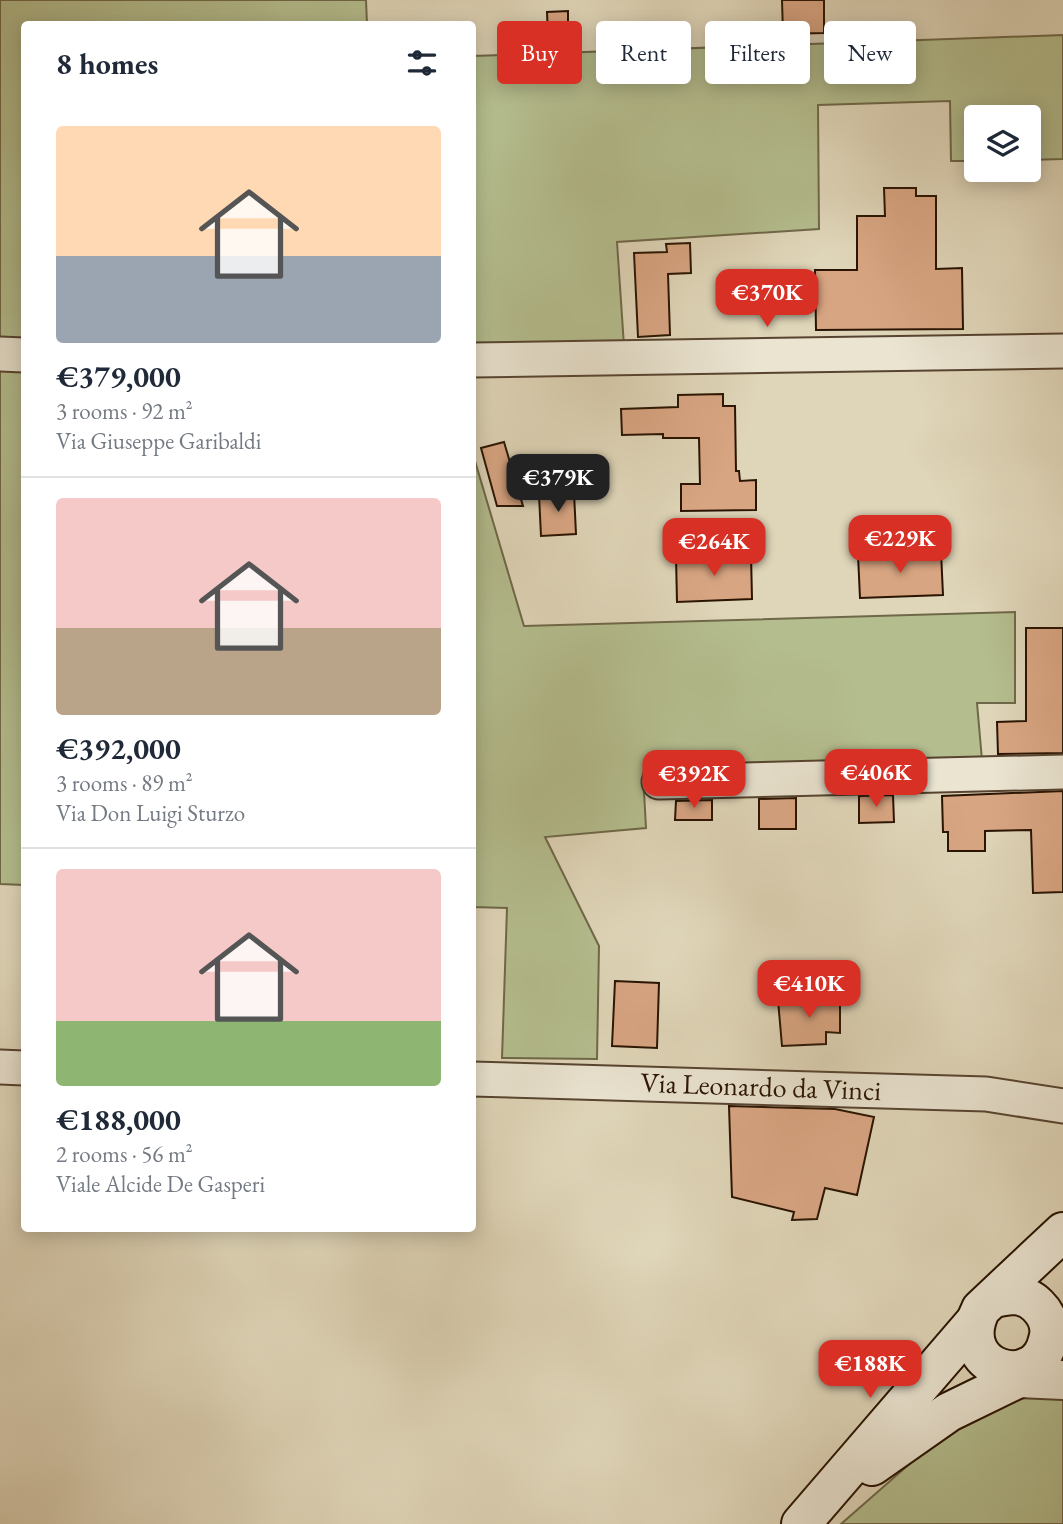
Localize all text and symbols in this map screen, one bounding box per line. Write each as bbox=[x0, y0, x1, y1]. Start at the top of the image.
chip: Buy bbox=[497, 21, 582, 84]
chip: Rent bbox=[596, 21, 691, 84]
chip: Filters bbox=[705, 21, 810, 84]
chip: New bbox=[824, 21, 916, 84]
text: 8 homes bbox=[56, 44, 158, 83]
icon: filters bbox=[403, 44, 441, 82]
map controls bbox=[964, 105, 1041, 182]
button: layers bbox=[964, 105, 1041, 182]
icon: home bbox=[186, 171, 312, 297]
pin: €370K bbox=[718, 270, 816, 329]
text: €370K bbox=[731, 277, 803, 307]
text: €379,000 bbox=[56, 357, 181, 396]
text: 3 rooms · 92 m² bbox=[56, 396, 193, 426]
text: Via Giuseppe Garibaldi bbox=[56, 426, 261, 456]
pin: €379K bbox=[509, 454, 607, 514]
text: €379K bbox=[522, 462, 594, 492]
pin: €229K bbox=[851, 516, 949, 575]
pin: €264K bbox=[665, 518, 763, 578]
text: €229K bbox=[864, 523, 936, 553]
text: €264K bbox=[678, 526, 750, 556]
icon: home bbox=[186, 543, 312, 669]
text: €392,000 bbox=[56, 729, 181, 768]
pin: €392K bbox=[645, 750, 743, 810]
pin: €406K bbox=[827, 750, 925, 809]
text: €406K bbox=[840, 757, 912, 787]
text: €392K bbox=[658, 758, 730, 788]
text: 3 rooms · 89 m² bbox=[56, 768, 193, 798]
text: Via Don Luigi Sturzo bbox=[56, 798, 245, 828]
icon: home bbox=[186, 914, 312, 1040]
pin: €410K bbox=[760, 960, 858, 1020]
text: €410K bbox=[773, 968, 845, 998]
street label: Via Leonardo da Vinci bbox=[640, 1064, 882, 1108]
text: €188,000 bbox=[56, 1100, 181, 1139]
text: 2 rooms · 56 m² bbox=[56, 1139, 193, 1169]
text: Viale Alcide De Gasperi bbox=[56, 1169, 265, 1199]
pin: €188K bbox=[821, 1340, 919, 1400]
text: €188K bbox=[834, 1348, 906, 1378]

